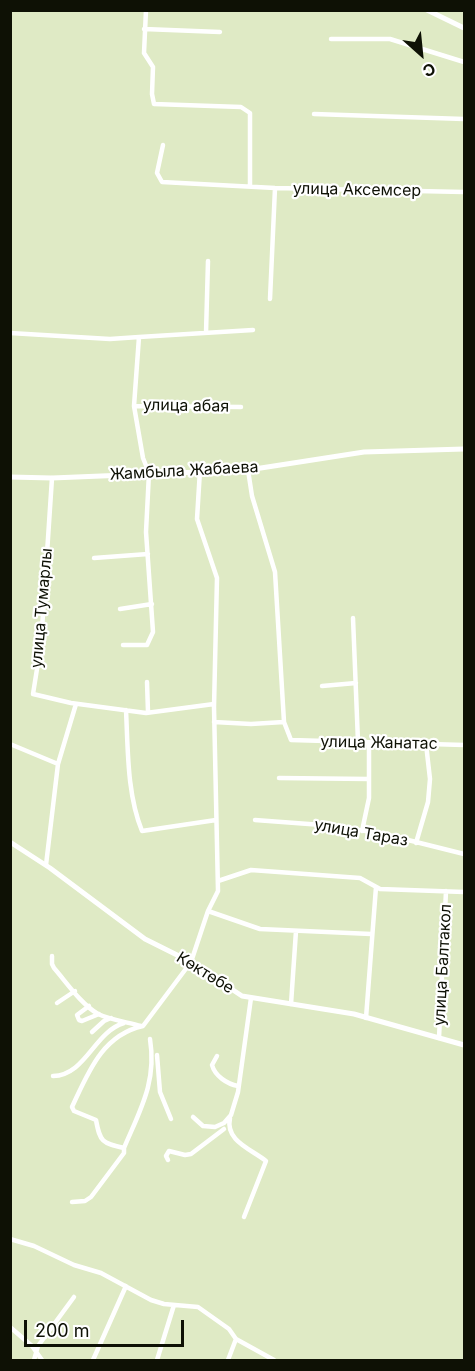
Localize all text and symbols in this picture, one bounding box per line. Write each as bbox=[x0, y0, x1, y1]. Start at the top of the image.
north arrow bbox=[391, 24, 451, 84]
text: С bbox=[419, 58, 439, 82]
street label: улица Аксемсер bbox=[293, 179, 421, 201]
street label: улица абая bbox=[143, 396, 229, 416]
street label: Жамбыла Жабаева bbox=[109, 458, 259, 484]
street label: улица Тумарлы bbox=[27, 547, 57, 669]
street label: улица Жанатас bbox=[320, 732, 438, 754]
street label: улица Тараз bbox=[313, 815, 409, 851]
street label: улица Балтакол bbox=[430, 904, 456, 1026]
street label: Көктөбе bbox=[173, 948, 237, 998]
scale bar bbox=[27, 1308, 188, 1346]
text: 200 m bbox=[35, 1320, 90, 1341]

